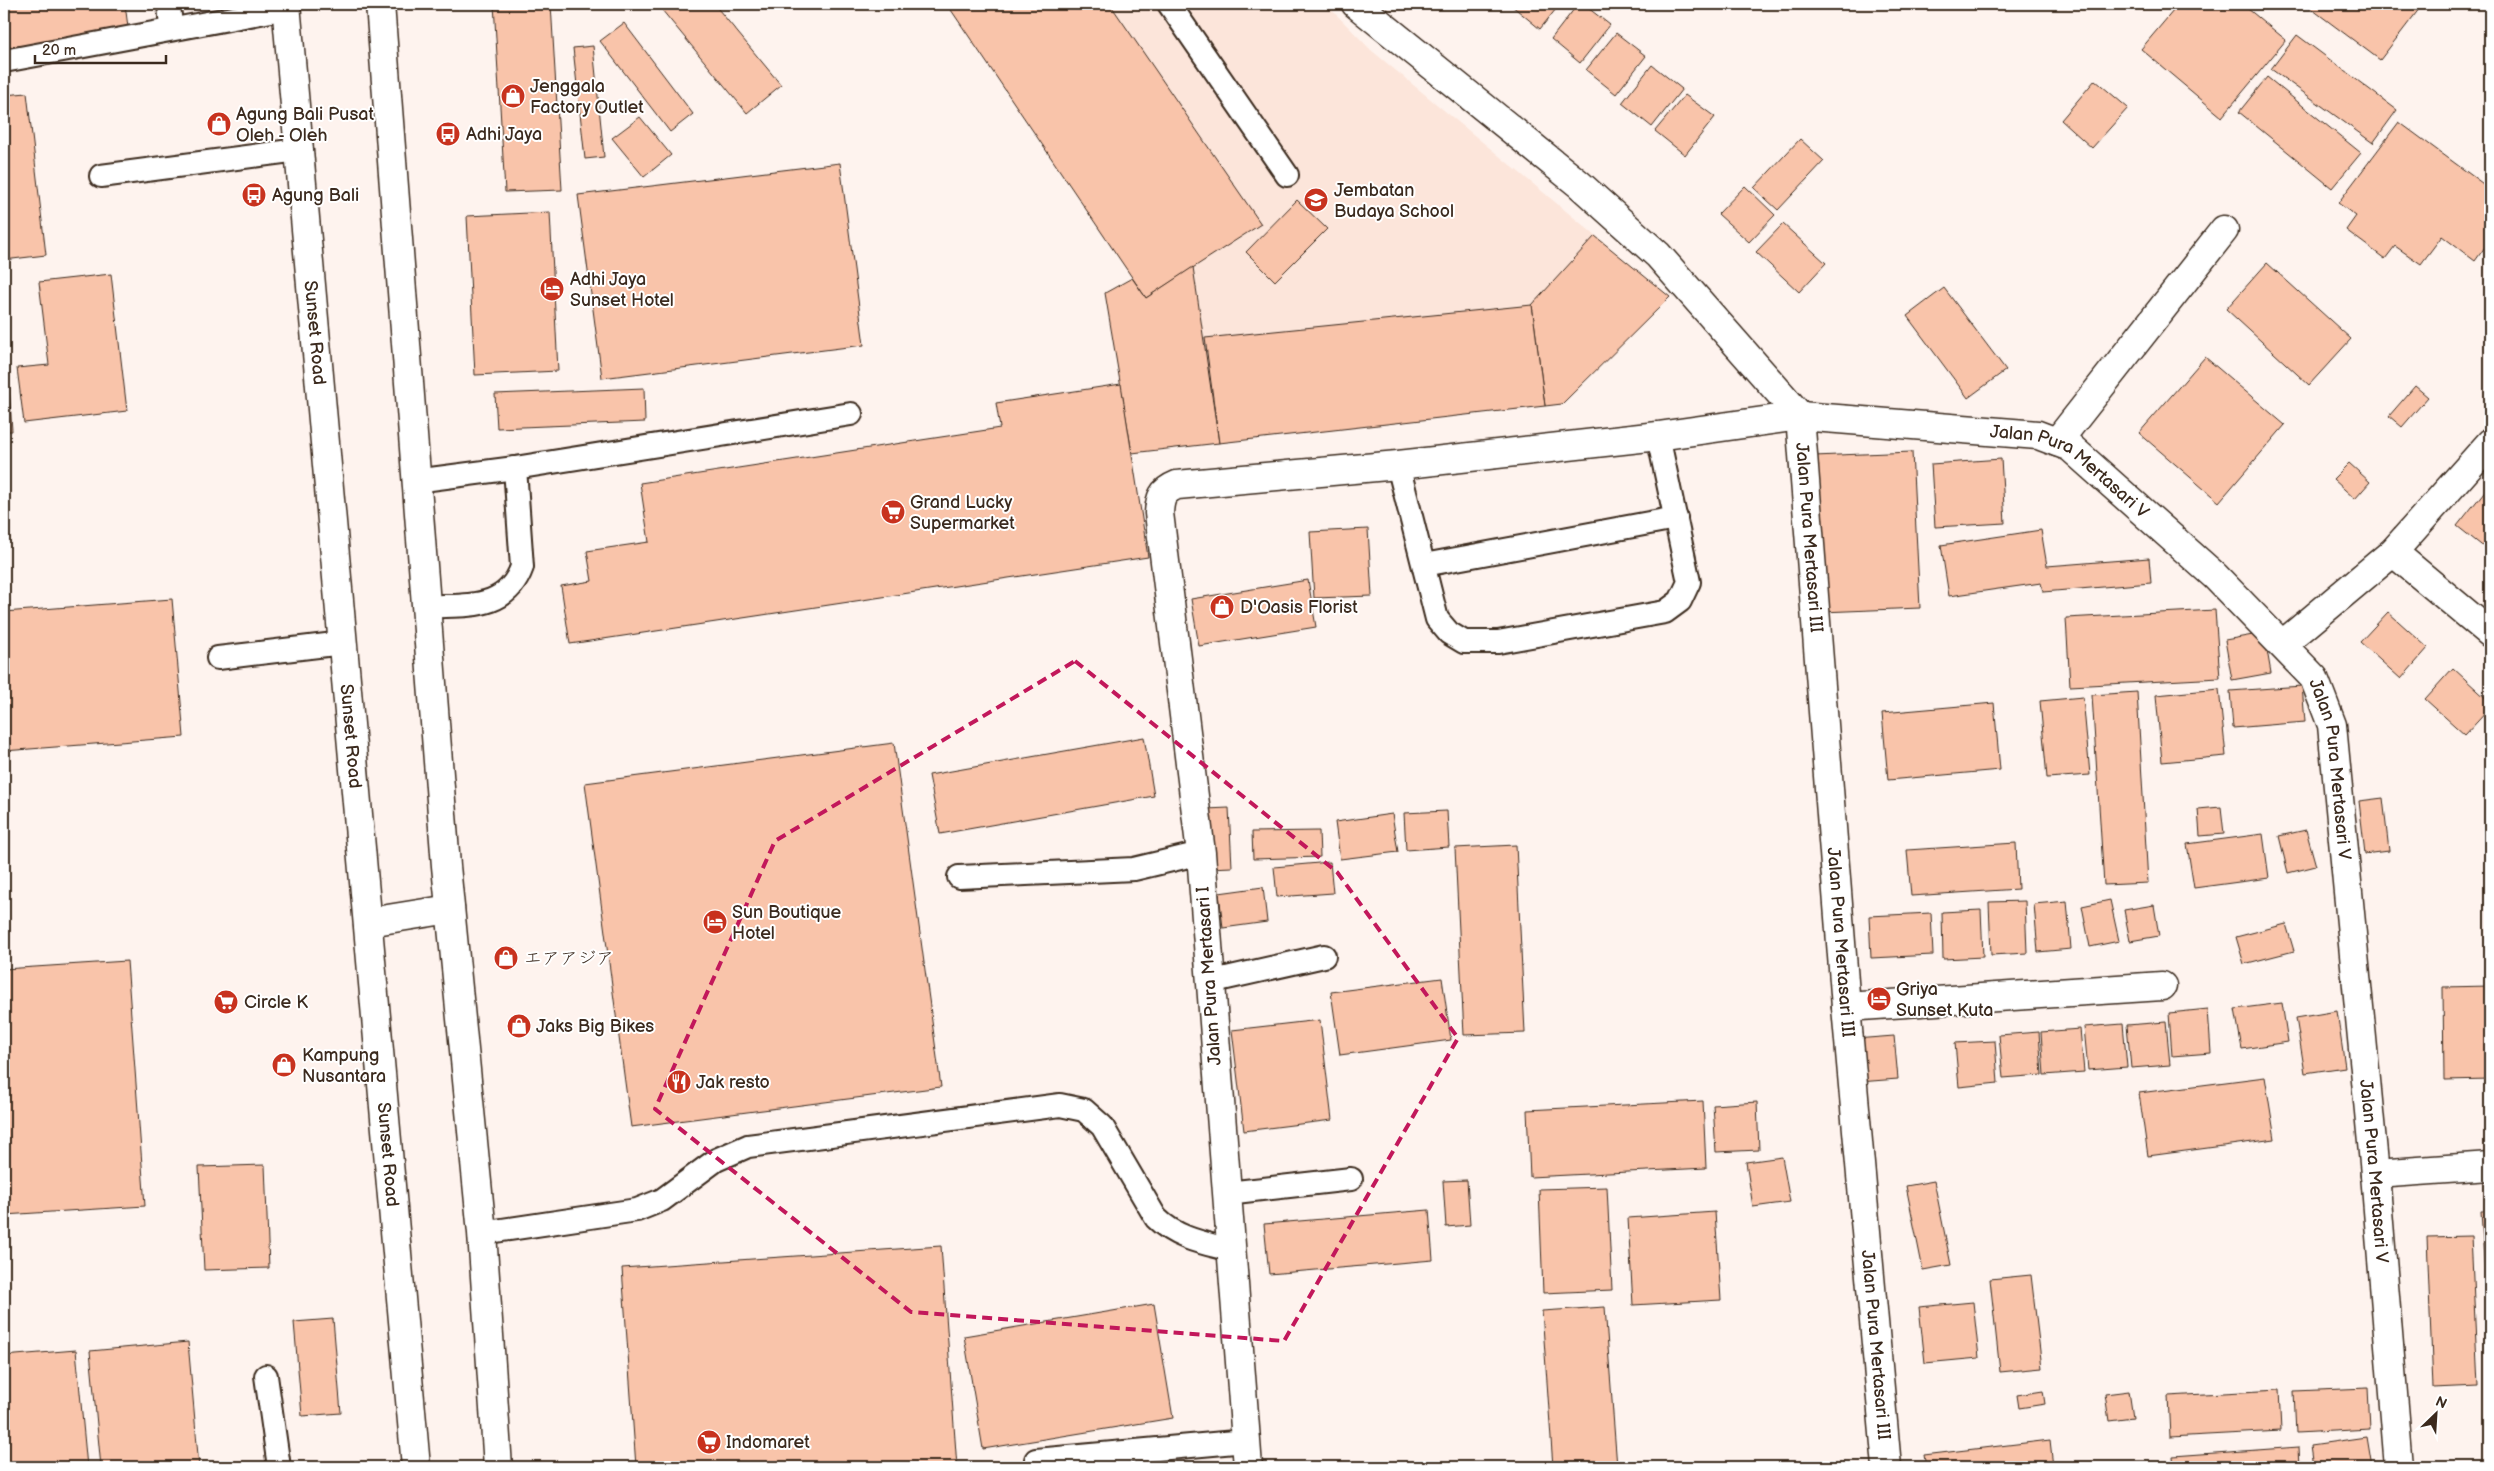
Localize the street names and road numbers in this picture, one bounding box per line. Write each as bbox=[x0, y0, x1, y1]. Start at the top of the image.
street label: Sunset Road bbox=[300, 280, 330, 386]
street label: Jalan Pura Mertasari V bbox=[1989, 421, 2153, 523]
street label: Jalan Pura Mertasari III bbox=[1792, 442, 1827, 633]
street label: Jalan Pura Mertasari V bbox=[2305, 676, 2355, 861]
street label: Sunset Road bbox=[336, 683, 366, 789]
street label: Jalan Pura Mertasari III bbox=[1823, 847, 1859, 1038]
street label: Jalan Pura Mertasari I bbox=[1192, 886, 1226, 1066]
street label: Jalan Pura Mertasari V bbox=[2355, 1078, 2393, 1264]
street label: Sunset Road bbox=[373, 1101, 403, 1208]
street label: Jalan Pura Mertasari III bbox=[1857, 1249, 1895, 1441]

